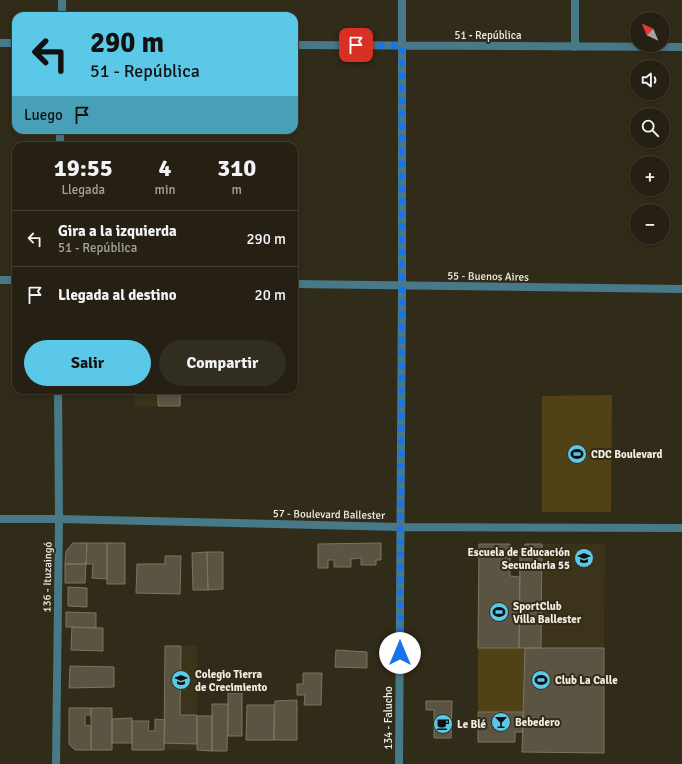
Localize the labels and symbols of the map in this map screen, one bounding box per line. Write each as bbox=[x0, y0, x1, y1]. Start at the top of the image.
north arrow bbox=[630, 12, 670, 52]
pin bbox=[339, 28, 373, 62]
street label: 51 - República bbox=[454, 29, 522, 42]
street label: 55 - Buenos Aires bbox=[447, 269, 529, 284]
sports icon: CDC Boulevard bbox=[566, 443, 588, 465]
place label: CDC Boulevard bbox=[591, 448, 663, 461]
street label: 57 - Boulevard Ballester bbox=[273, 507, 385, 522]
street label: 136 - Ituzaingó bbox=[40, 541, 55, 612]
place label: Escuela de Educación Secundaria 55 bbox=[467, 546, 570, 572]
school or university icon: Escuela de Educación Secundaria 55 bbox=[573, 547, 595, 569]
place label: SportClub Villa Ballester bbox=[513, 600, 582, 626]
sports icon: SportClub Villa Ballester bbox=[488, 601, 510, 623]
position arrow bbox=[379, 632, 421, 674]
place label: Colegio Tierra de Crecimiento bbox=[195, 668, 268, 694]
school or university icon: Colegio Tierra de Crecimiento bbox=[170, 669, 192, 691]
sports icon: Club La Calle bbox=[530, 669, 552, 691]
place label: Club La Calle bbox=[555, 674, 618, 687]
street label: 134 - Falucho bbox=[382, 686, 395, 750]
bar icon: Bebedero bbox=[490, 711, 512, 733]
cafe icon: Le Blé bbox=[432, 713, 454, 735]
place label: Bebedero bbox=[515, 716, 560, 729]
place label: Le Blé bbox=[457, 718, 487, 731]

